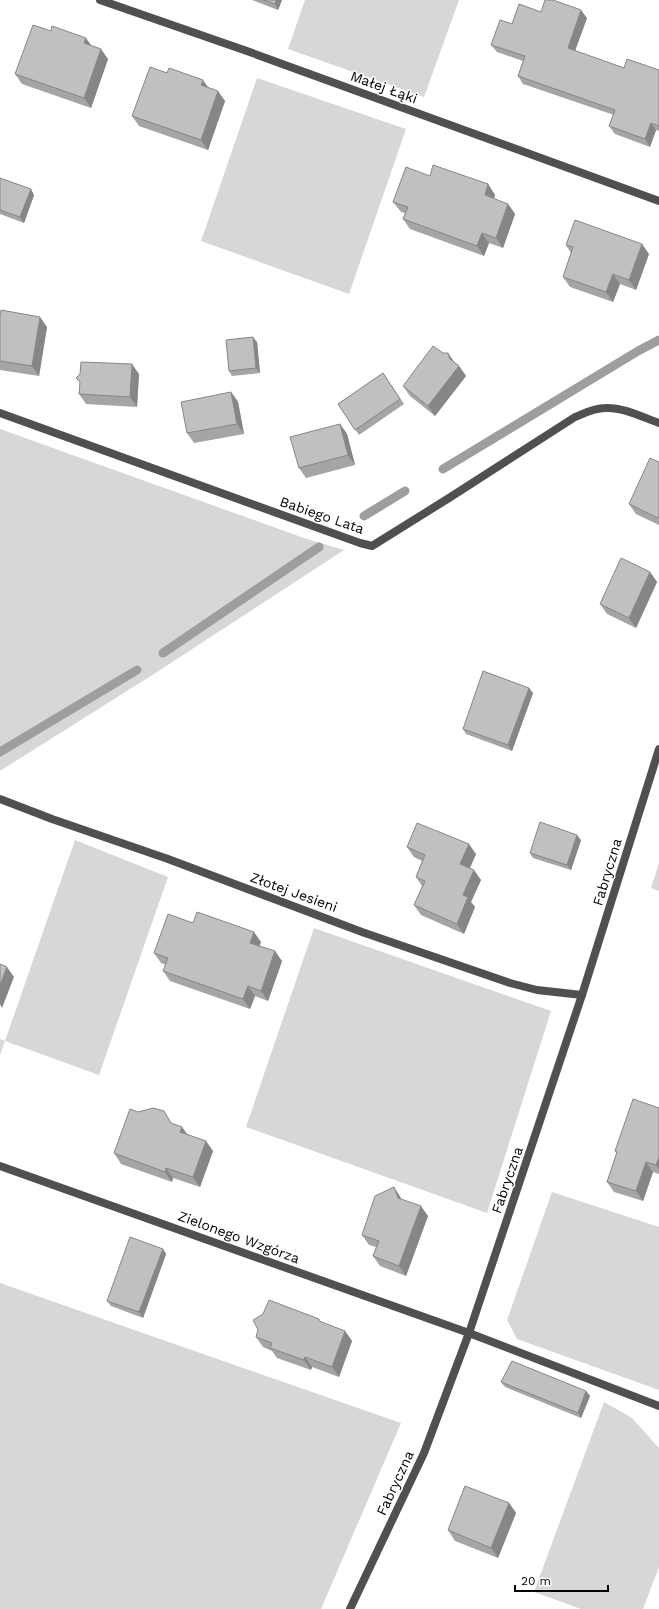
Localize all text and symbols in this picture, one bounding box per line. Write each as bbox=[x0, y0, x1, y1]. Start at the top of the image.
street label: Małej Łąki bbox=[348, 68, 420, 106]
street label: Babiego Lata bbox=[278, 493, 366, 537]
street label: Fabryczna bbox=[589, 836, 625, 908]
street label: Złotej Jesieni bbox=[248, 869, 340, 915]
street label: Fabryczna bbox=[488, 1145, 526, 1215]
street label: Zielonego Wzgórza bbox=[176, 1208, 302, 1266]
street label: Fabryczna bbox=[373, 1448, 417, 1518]
scale bar bbox=[515, 1567, 608, 1593]
text: 20 m bbox=[521, 1574, 551, 1588]

